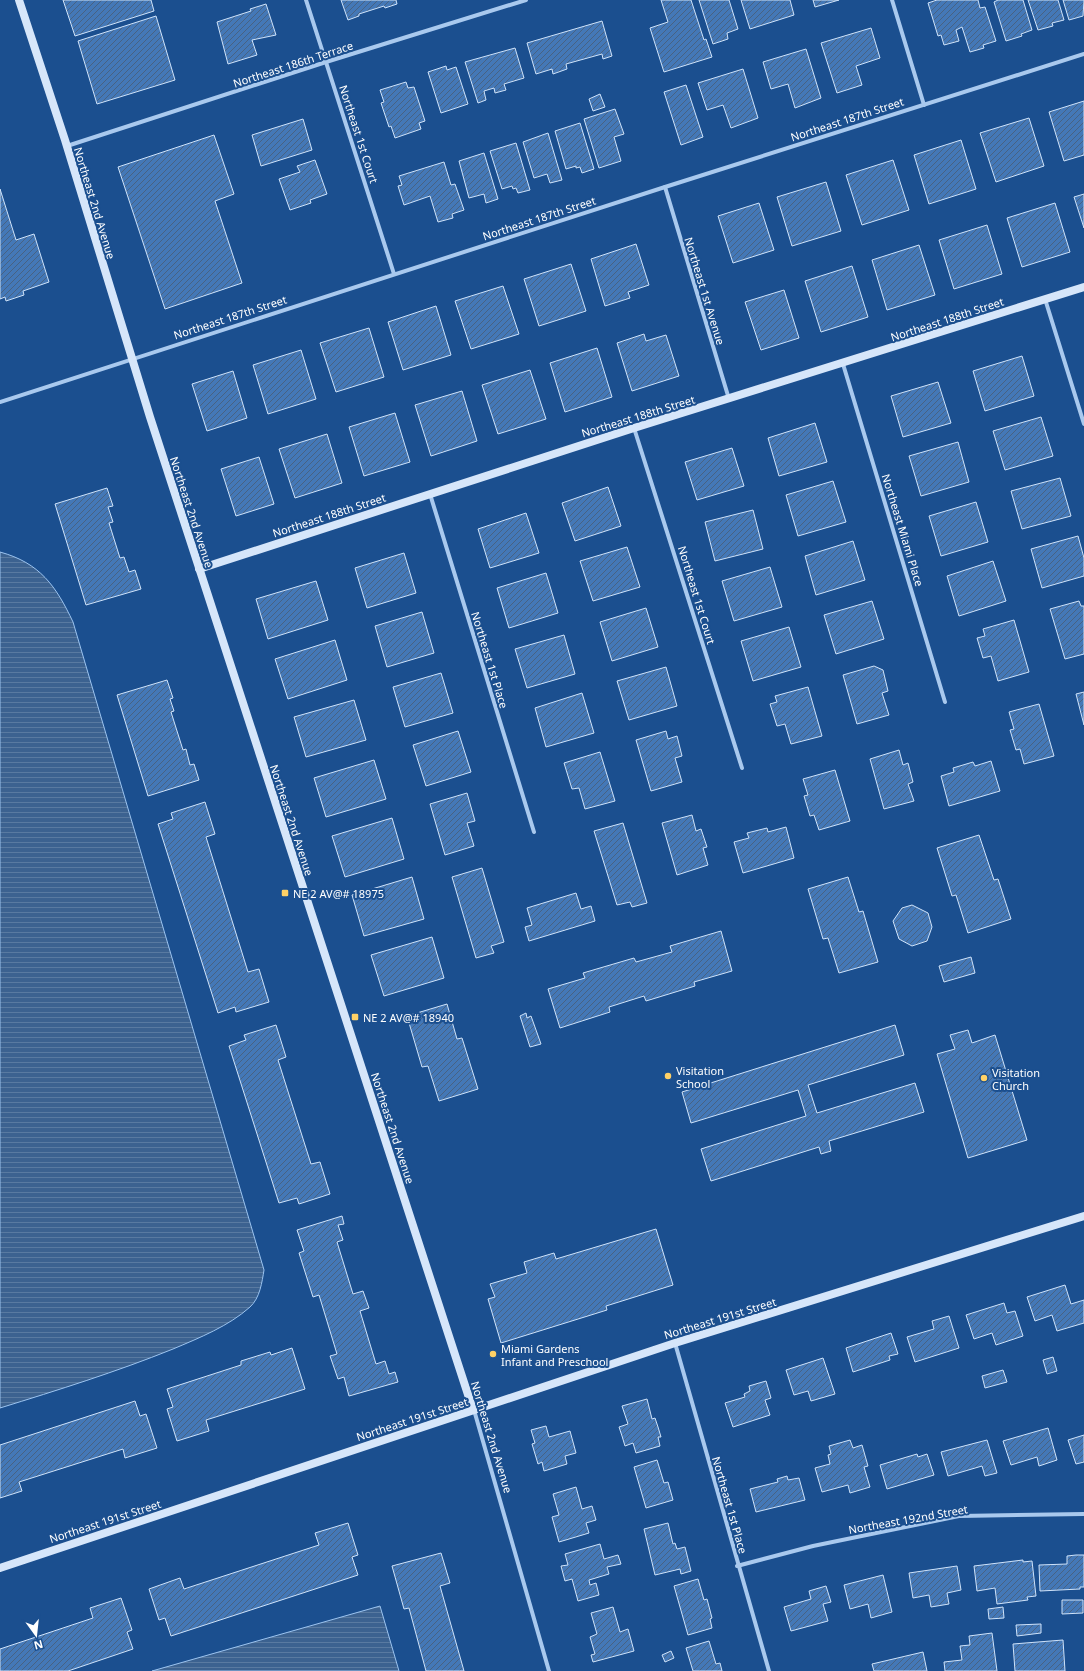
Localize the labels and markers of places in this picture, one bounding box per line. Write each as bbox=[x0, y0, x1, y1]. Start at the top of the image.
place label: NE 2 AV@# 18975 bbox=[293, 886, 384, 901]
marker: NE 2 AV@# 18975 bbox=[280, 888, 290, 898]
place label: NE 2 AV@# 18940 bbox=[363, 1010, 454, 1025]
marker: NE 2 AV@# 18940 bbox=[350, 1012, 360, 1022]
place label: Visitation School bbox=[676, 1063, 724, 1091]
place label: Visitation Church bbox=[992, 1065, 1040, 1093]
marker: Visitation School bbox=[663, 1071, 673, 1081]
marker: Visitation Church bbox=[979, 1073, 989, 1083]
place label: Miami Gardens Infant and Preschool bbox=[501, 1341, 608, 1369]
marker: Miami Gardens Infant and Preschool bbox=[488, 1349, 498, 1359]

